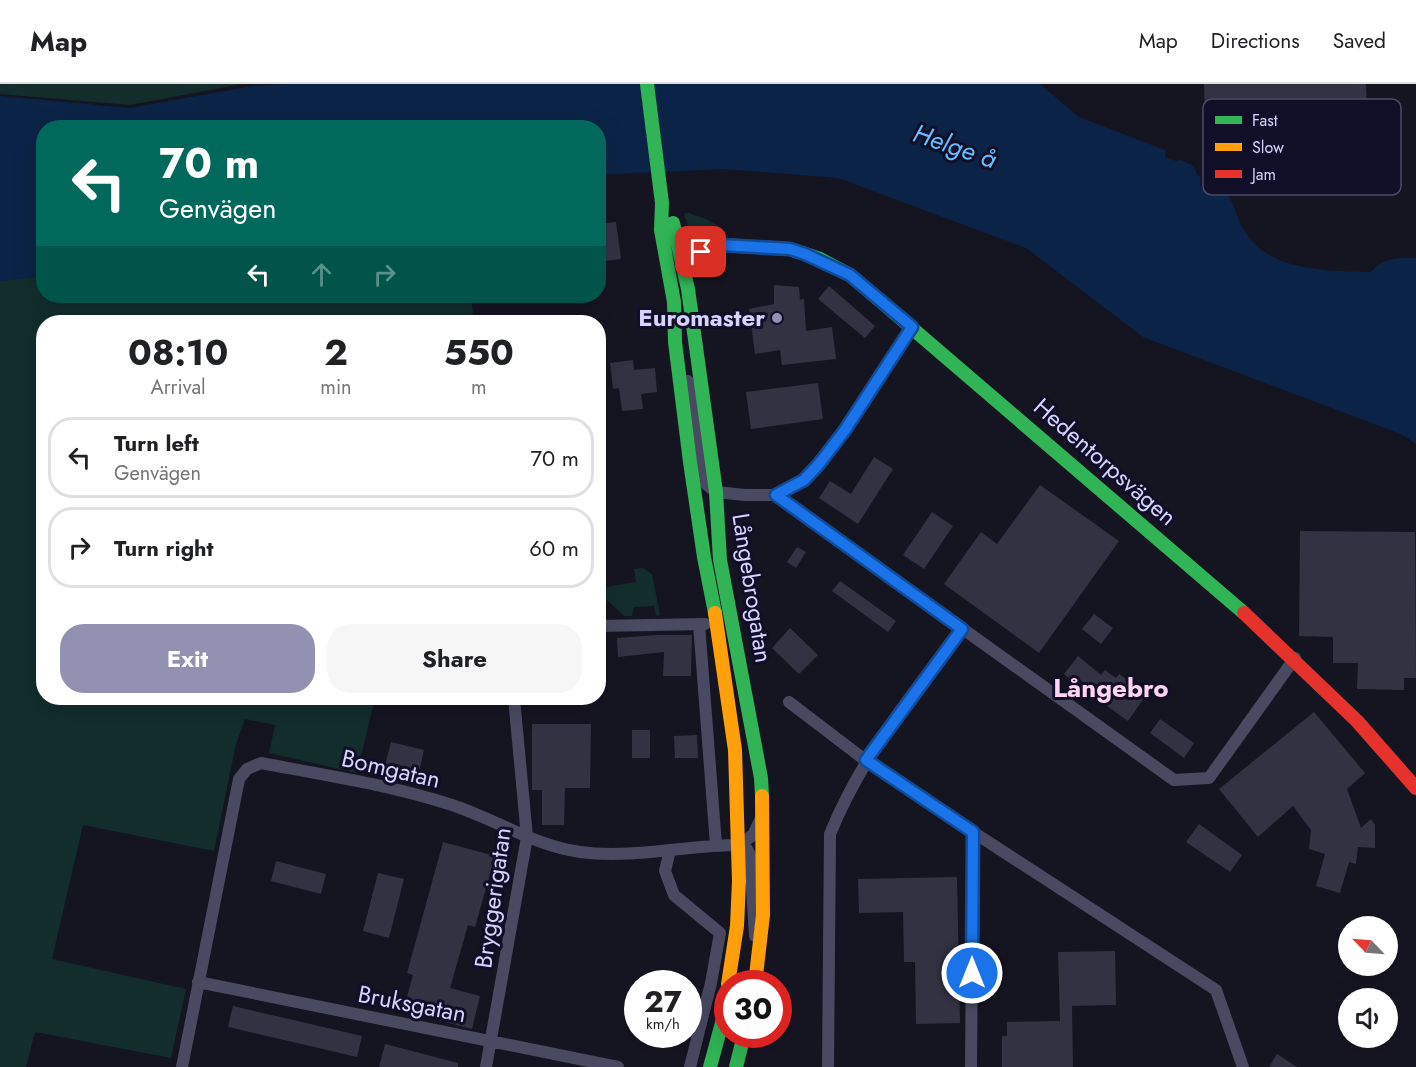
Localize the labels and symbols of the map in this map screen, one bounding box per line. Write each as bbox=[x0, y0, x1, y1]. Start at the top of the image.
legend bbox=[1203, 99, 1401, 195]
text: Fast bbox=[1252, 109, 1278, 132]
water label: Helge å bbox=[908, 114, 1003, 178]
text: Slow bbox=[1252, 136, 1284, 159]
text: Jam bbox=[1250, 163, 1276, 186]
pin bbox=[675, 226, 726, 277]
place label: Euromaster bbox=[638, 300, 765, 335]
marker: Euromaster bbox=[770, 311, 784, 325]
street label: Hedentorpsvägen bbox=[1026, 390, 1184, 534]
street label: Långebrogatan bbox=[723, 511, 782, 665]
district label: Långebro bbox=[1053, 669, 1169, 707]
street label: Bomgatan bbox=[338, 740, 444, 797]
street label: Bryggerigatan bbox=[465, 825, 520, 971]
north arrow bbox=[1338, 916, 1398, 976]
position arrow bbox=[940, 941, 1004, 1005]
speed limit sign: 30 bbox=[714, 970, 792, 1048]
street label: Bruksgatan bbox=[355, 976, 469, 1031]

